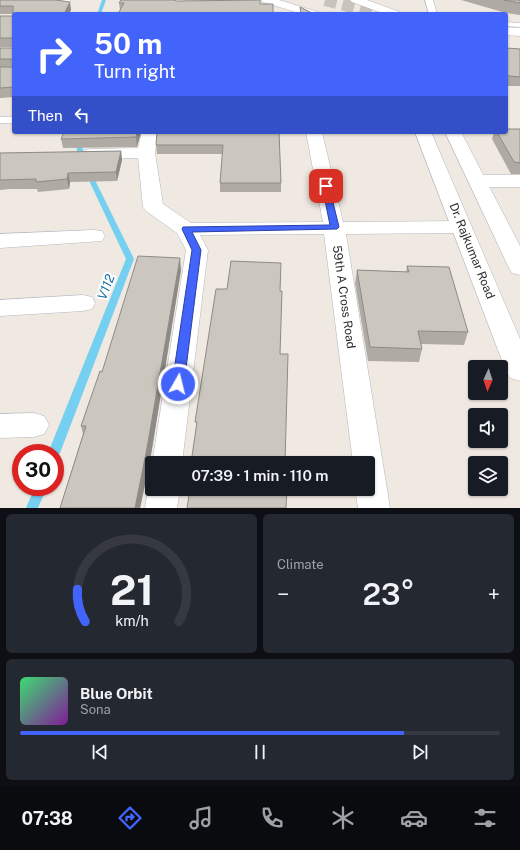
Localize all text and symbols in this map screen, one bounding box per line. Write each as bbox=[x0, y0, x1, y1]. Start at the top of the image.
text: 50 m bbox=[94, 27, 162, 60]
icon: right bbox=[28, 28, 80, 80]
text: Turn right bbox=[94, 61, 176, 82]
icon: left bbox=[71, 104, 93, 126]
text: Then bbox=[28, 107, 63, 124]
pin bbox=[309, 169, 343, 203]
icon: arrive bbox=[315, 175, 337, 197]
street label: Dr. Rajkumar Road bbox=[446, 201, 498, 301]
street label: 59th A Cross Road bbox=[330, 244, 358, 350]
water label: V112 bbox=[94, 272, 118, 302]
north arrow bbox=[468, 360, 508, 400]
map controls bbox=[468, 360, 508, 496]
position arrow bbox=[157, 363, 199, 405]
button: sound bbox=[468, 408, 508, 448]
speed limit sign: 30 bbox=[12, 444, 64, 496]
button: layers bbox=[468, 456, 508, 496]
text: 07:39 · 1 min · 110 m bbox=[191, 467, 329, 484]
text: Climate bbox=[277, 557, 324, 572]
text: 21 bbox=[109, 564, 154, 613]
text: 23° bbox=[362, 576, 415, 612]
text: − bbox=[277, 581, 289, 607]
text: + bbox=[488, 581, 500, 607]
text: km/h bbox=[115, 611, 148, 628]
text: Blue Orbit bbox=[80, 685, 153, 702]
text: Sona bbox=[80, 702, 111, 717]
icon: previous bbox=[89, 741, 111, 763]
icon: pause bbox=[249, 741, 271, 763]
icon: next bbox=[409, 741, 431, 763]
icon: directions bbox=[116, 804, 144, 832]
icon: music bbox=[187, 804, 215, 832]
icon: phone bbox=[258, 804, 286, 832]
icon: climate bbox=[329, 804, 357, 832]
icon: car bbox=[400, 804, 428, 832]
icon: filters bbox=[471, 804, 499, 832]
text: 07:38 bbox=[21, 808, 73, 829]

